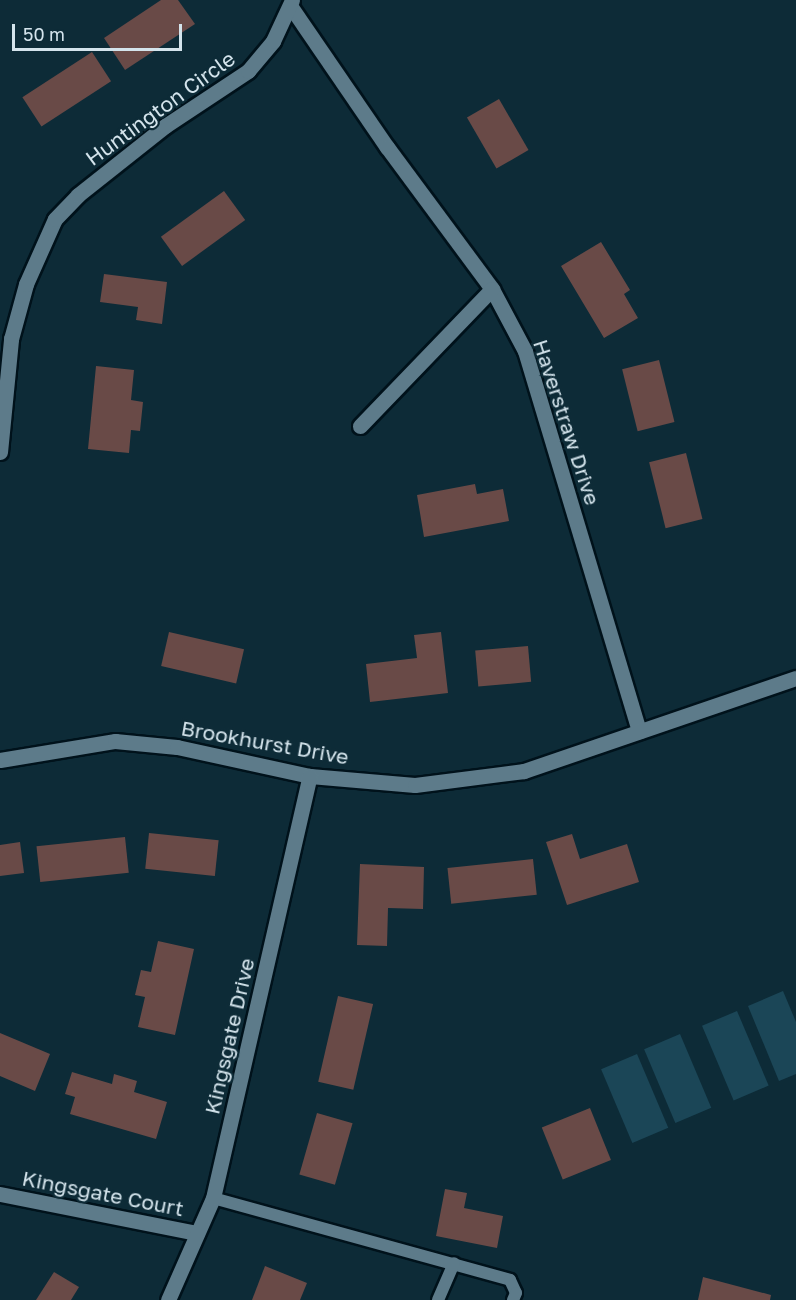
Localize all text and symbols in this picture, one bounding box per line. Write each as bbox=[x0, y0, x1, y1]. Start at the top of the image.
scale bar bbox=[15, 12, 184, 50]
text: 50 m bbox=[23, 23, 65, 45]
street label: Huntington Circle bbox=[80, 45, 240, 171]
street label: Haverstraw Drive bbox=[528, 336, 606, 508]
street label: Brookhurst Drive bbox=[179, 715, 351, 769]
street label: Kingsgate Drive bbox=[199, 955, 259, 1117]
street label: Kingsgate Court bbox=[20, 1165, 186, 1221]

